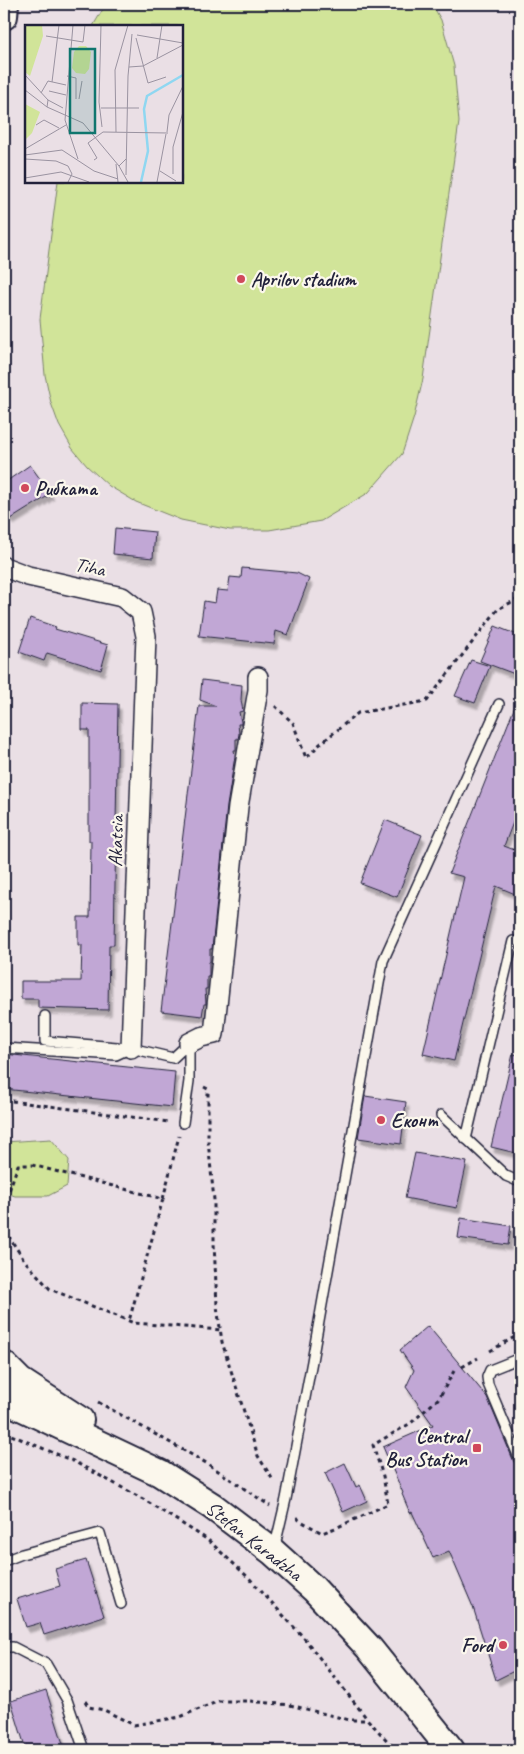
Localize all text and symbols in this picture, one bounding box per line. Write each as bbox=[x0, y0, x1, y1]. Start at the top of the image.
inset map bbox=[25, 25, 182, 182]
place label: Aprilov stadium bbox=[251, 267, 358, 292]
marker: Aprilov stadium bbox=[235, 273, 247, 285]
place label: Рибката bbox=[35, 476, 99, 501]
marker: Рибката bbox=[19, 482, 31, 494]
street label: Tiha bbox=[73, 552, 109, 583]
street label: Akatsia bbox=[103, 813, 129, 867]
place label: Еконт bbox=[391, 1108, 439, 1133]
marker: Еконт bbox=[375, 1114, 387, 1126]
place label: Central Bus Station bbox=[386, 1424, 471, 1472]
marker: Central Bus Station bbox=[471, 1442, 483, 1454]
street label: Stefan Karadzha bbox=[201, 1496, 309, 1588]
place label: Ford bbox=[462, 1633, 497, 1658]
marker: Ford bbox=[497, 1639, 509, 1651]

